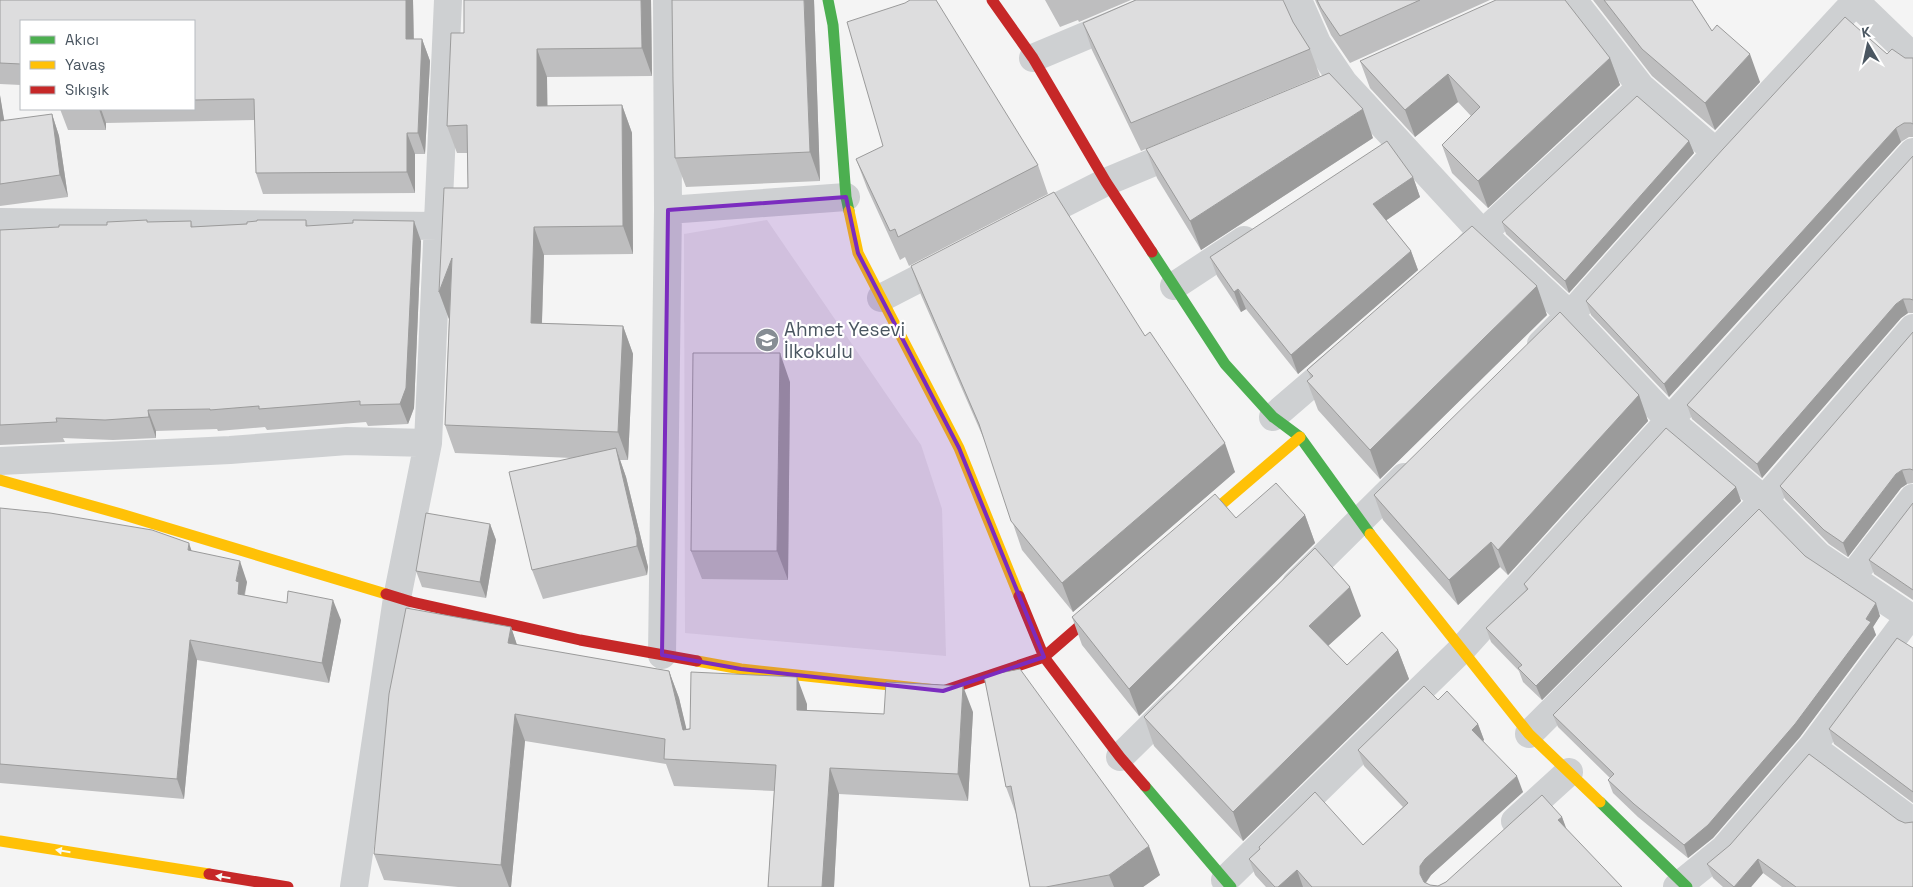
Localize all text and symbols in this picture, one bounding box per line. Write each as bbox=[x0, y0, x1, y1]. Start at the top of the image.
legend bbox=[20, 20, 195, 110]
north arrow bbox=[1843, 20, 1893, 70]
text: K bbox=[1860, 23, 1872, 42]
text: Akıcı bbox=[65, 30, 99, 49]
text: Yavaş bbox=[65, 55, 106, 74]
text: Sıkışık bbox=[65, 80, 109, 99]
place label: Ahmet Yesevi İlkokulu bbox=[784, 317, 905, 364]
school or university icon: Ahmet Yesevi İlkokulu bbox=[754, 327, 780, 353]
one-way arrow bbox=[54, 847, 70, 855]
one-way arrow bbox=[215, 872, 231, 880]

